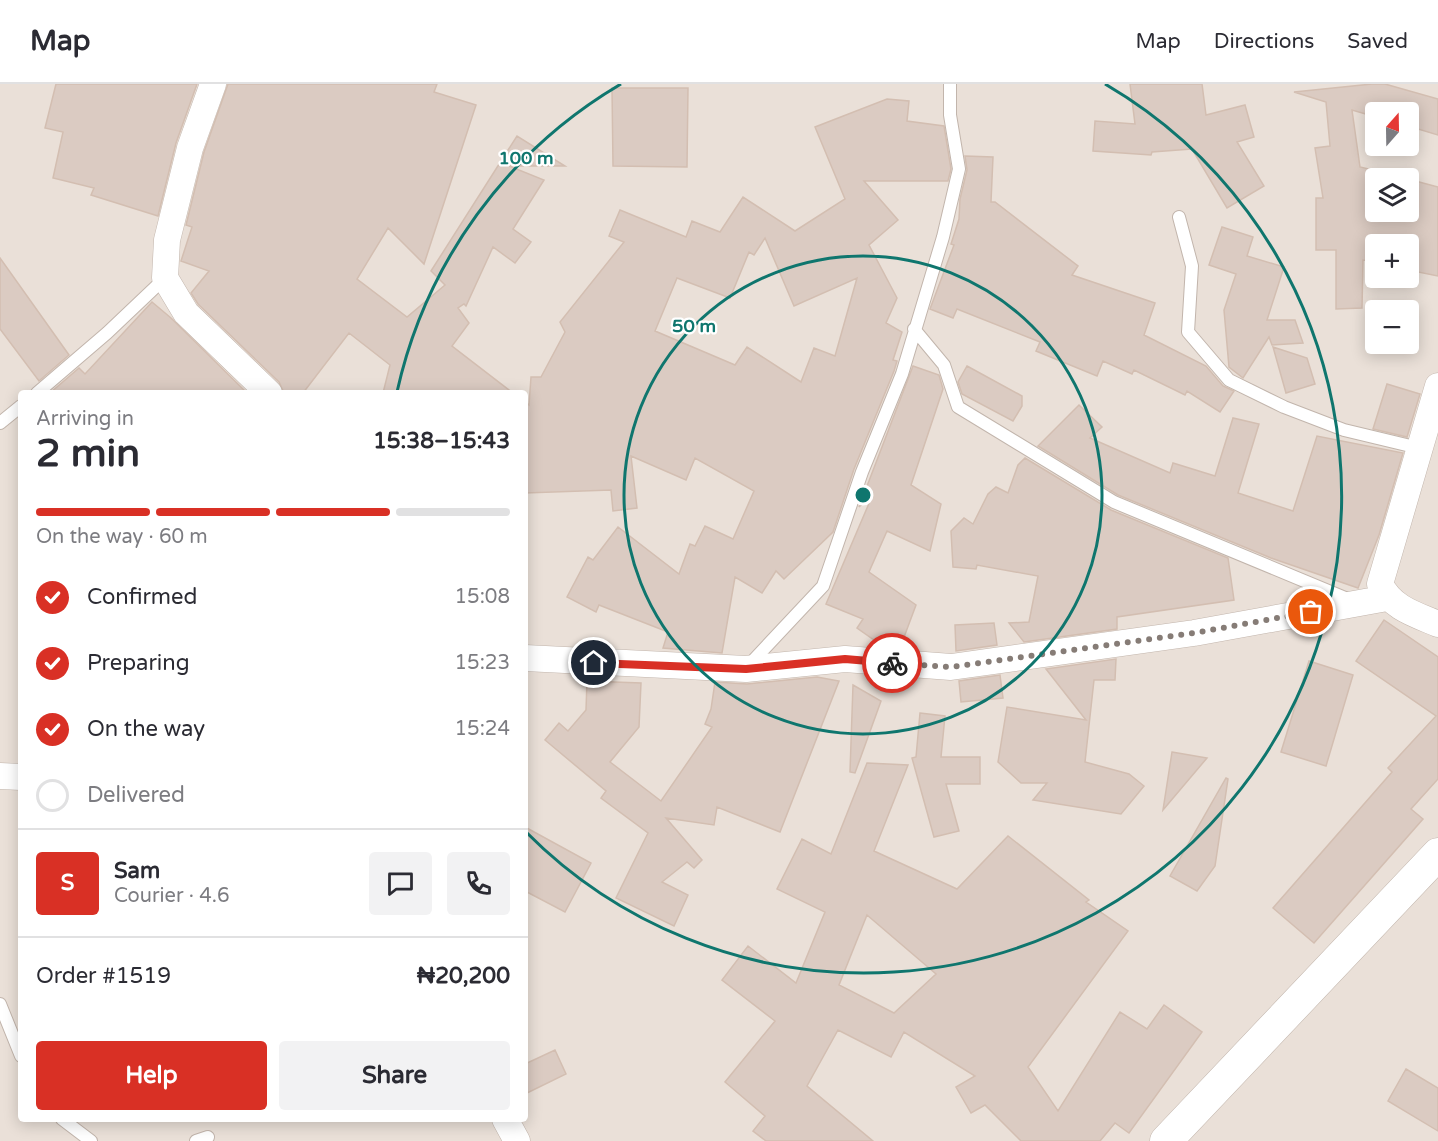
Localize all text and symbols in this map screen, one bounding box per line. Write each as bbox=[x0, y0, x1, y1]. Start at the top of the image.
text: Map bbox=[30, 24, 90, 58]
text: Map bbox=[1135, 29, 1181, 54]
text: Directions bbox=[1214, 29, 1314, 54]
text: Saved bbox=[1347, 29, 1408, 54]
north arrow bbox=[1365, 102, 1419, 156]
map controls bbox=[1365, 102, 1419, 354]
text: 100 m bbox=[498, 147, 554, 169]
button: layers bbox=[1365, 168, 1419, 222]
button: + bbox=[1365, 234, 1419, 288]
button: − bbox=[1365, 300, 1419, 354]
text: 50 m bbox=[672, 315, 716, 337]
text: Arriving in bbox=[36, 407, 134, 431]
text: 15:38–15:43 bbox=[373, 428, 510, 454]
text: 2 min bbox=[36, 430, 140, 477]
centre of rings bbox=[853, 485, 873, 505]
text: On the way · 60 m bbox=[36, 525, 208, 549]
icon: check bbox=[36, 581, 69, 614]
text: Confirmed bbox=[87, 584, 197, 610]
text: 15:08 bbox=[455, 585, 510, 609]
pin bbox=[1285, 586, 1336, 637]
icon: bag bbox=[1294, 595, 1327, 628]
courier bbox=[862, 633, 922, 693]
pin bbox=[568, 637, 619, 688]
icon: home bbox=[577, 646, 610, 679]
icon: check bbox=[36, 647, 69, 680]
icon: bike bbox=[876, 647, 909, 680]
text: Preparing bbox=[87, 650, 190, 676]
text: 15:23 bbox=[455, 651, 510, 675]
icon: check bbox=[36, 713, 69, 746]
text: On the way bbox=[87, 716, 205, 742]
text: 15:24 bbox=[455, 717, 510, 741]
text: Delivered bbox=[87, 782, 185, 808]
button: chat bbox=[369, 852, 432, 915]
button: phone bbox=[447, 852, 510, 915]
text: Sam bbox=[114, 858, 160, 884]
text: S bbox=[61, 870, 74, 896]
text: Courier · 4.6 bbox=[114, 884, 229, 908]
text: Order #1519 bbox=[36, 963, 171, 989]
text: ₦20,200 bbox=[417, 963, 510, 989]
button: Help bbox=[36, 1041, 267, 1110]
button: Share bbox=[279, 1041, 510, 1110]

